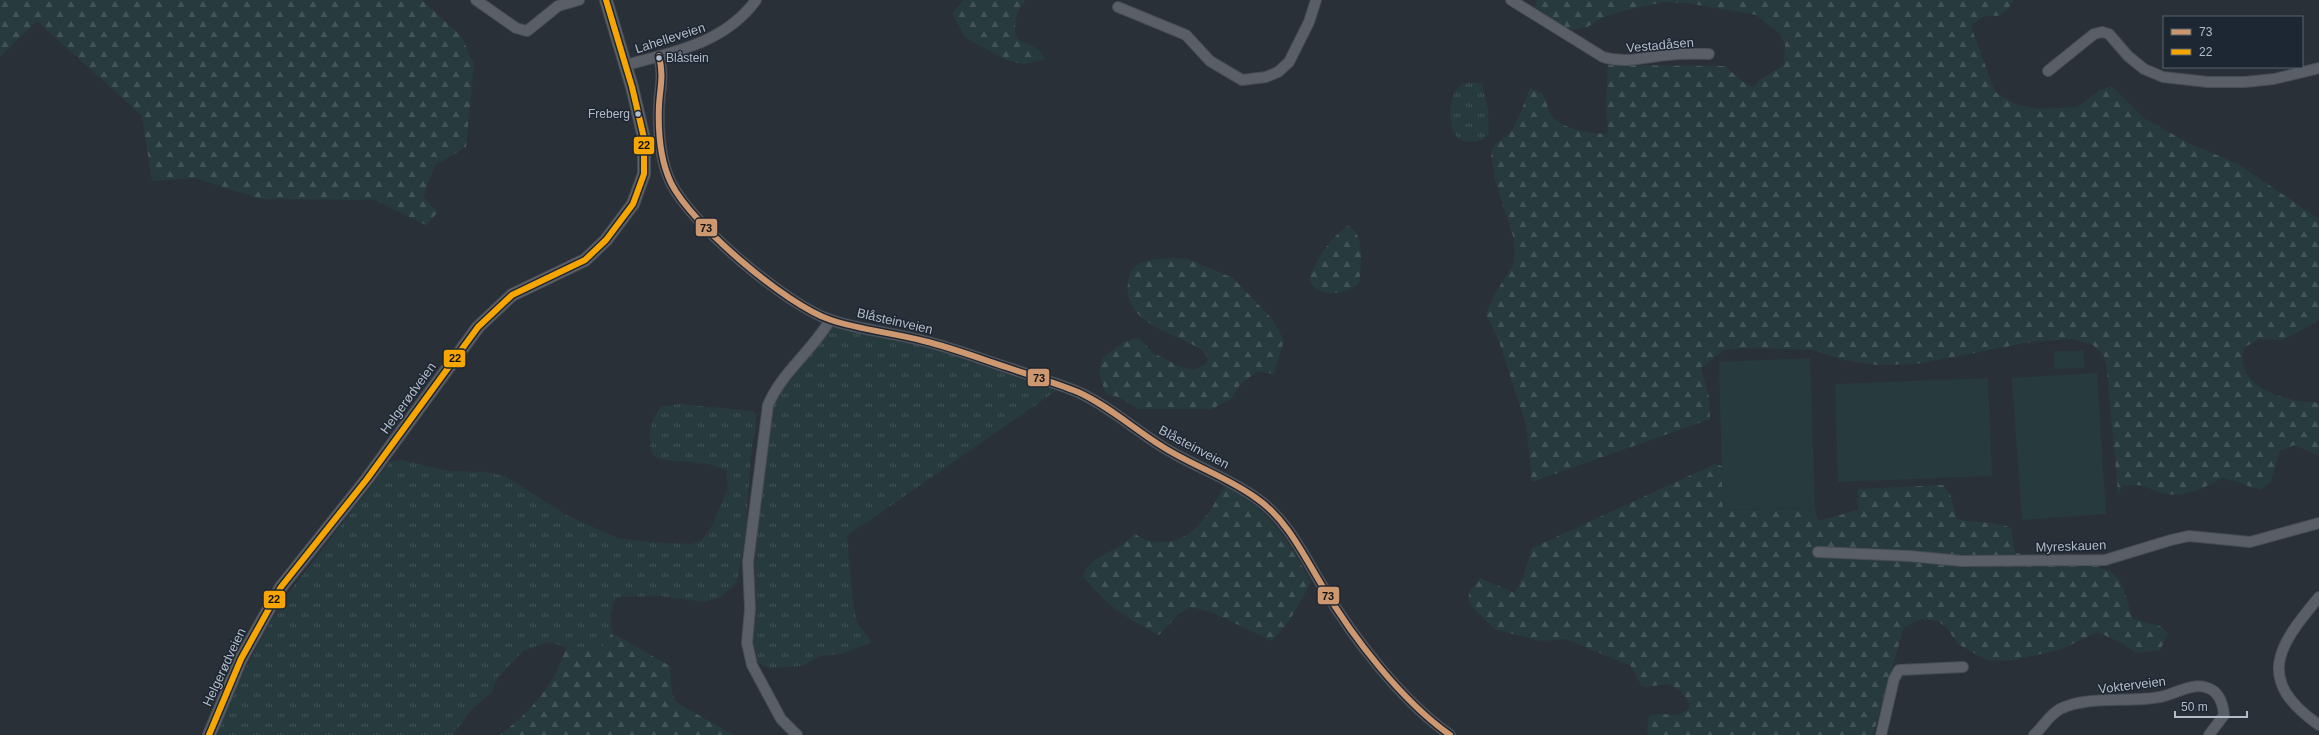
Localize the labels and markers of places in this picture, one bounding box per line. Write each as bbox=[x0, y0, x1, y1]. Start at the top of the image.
place label: Blåstein bbox=[666, 51, 709, 65]
marker: Blåstein bbox=[654, 53, 664, 63]
place label: Freberg bbox=[588, 107, 630, 121]
marker: Freberg bbox=[633, 109, 643, 119]

